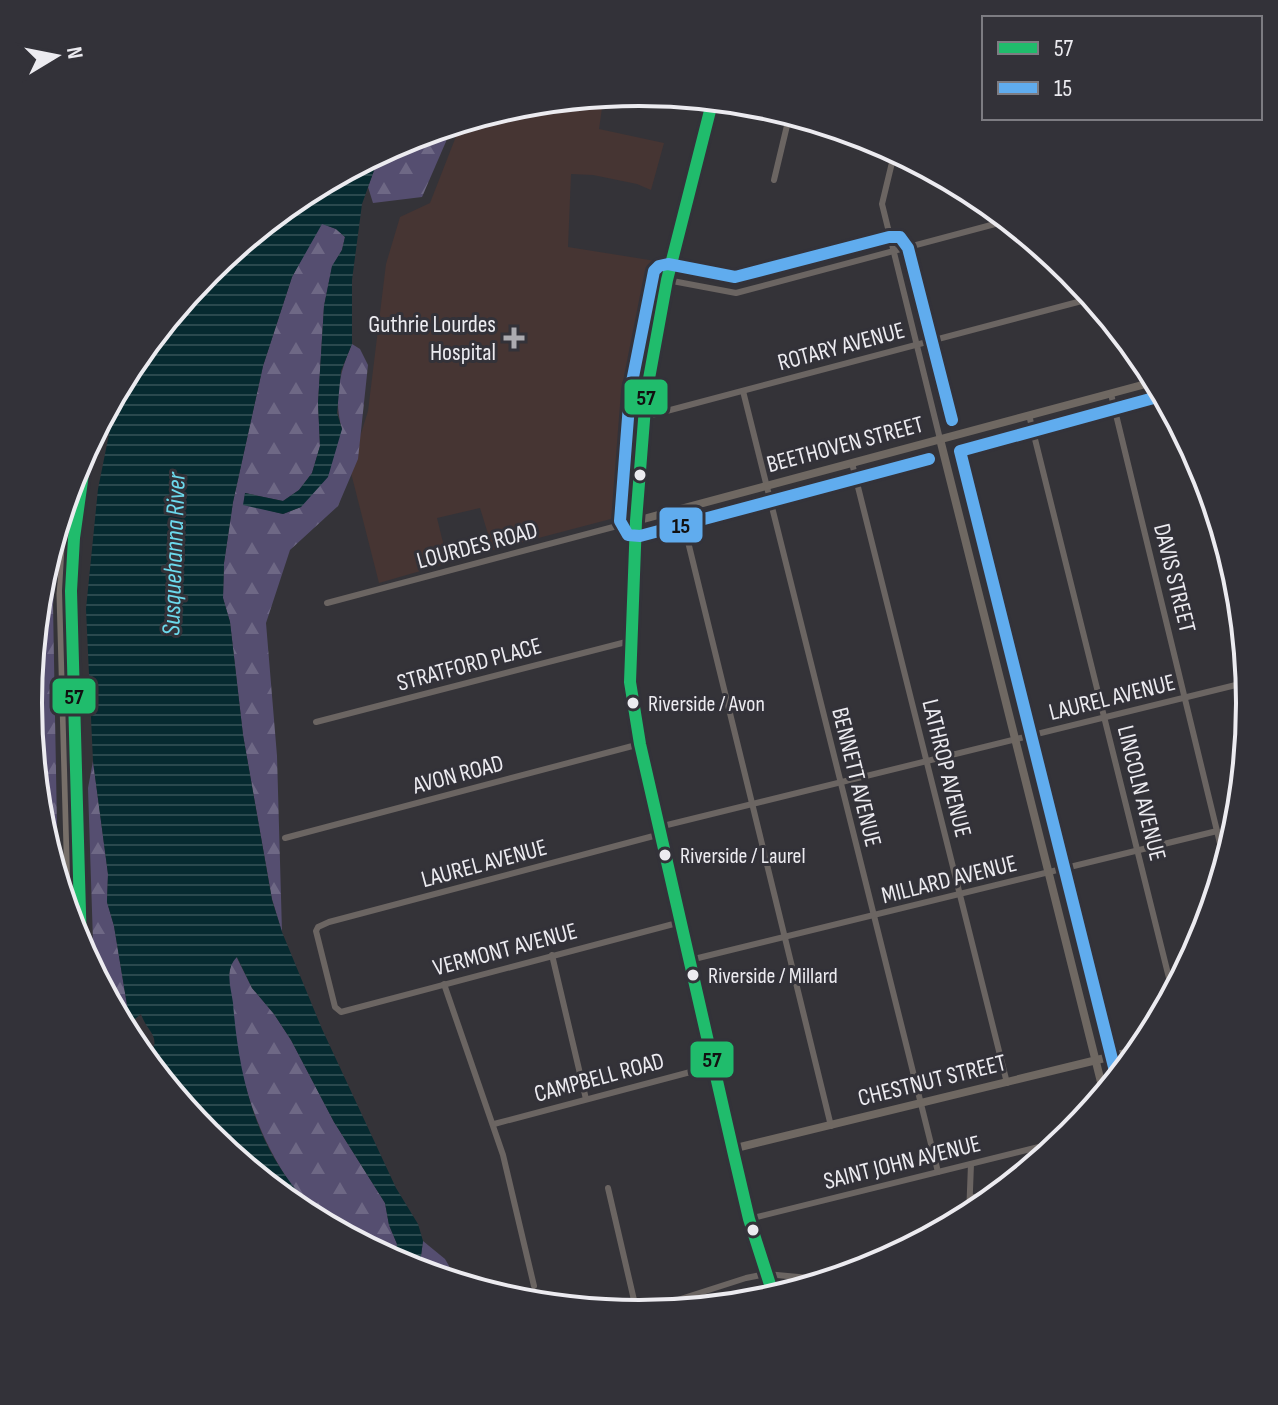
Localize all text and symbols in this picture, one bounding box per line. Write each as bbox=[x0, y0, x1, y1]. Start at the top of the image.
north arrow bbox=[16, 16, 96, 96]
legend bbox=[982, 16, 1262, 120]
text: 57 bbox=[1054, 34, 1074, 63]
text: N bbox=[60, 45, 89, 61]
text: 15 bbox=[1054, 74, 1072, 103]
place label: Guthrie Lourdes Hospital bbox=[368, 310, 496, 367]
street label: ROTARY AVENUE bbox=[774, 316, 908, 377]
marker: Guthrie Lourdes Hospital bbox=[503, 327, 525, 349]
line badge: 57 bbox=[623, 378, 669, 416]
text: 57 bbox=[636, 385, 656, 412]
street label: BEETHOVEN STREET bbox=[763, 410, 927, 479]
unlabelled marker bbox=[632, 467, 648, 483]
water label: Susquehanna River bbox=[156, 470, 193, 636]
line badge: 15 bbox=[658, 506, 704, 544]
text: 15 bbox=[672, 513, 690, 540]
street label: LOURDES ROAD bbox=[414, 515, 541, 576]
street label: DAVIS STREET bbox=[1147, 521, 1202, 636]
street label: STRATFORD PLACE bbox=[394, 631, 545, 698]
street label: LAUREL AVENUE bbox=[1046, 668, 1178, 727]
line badge: 57 bbox=[51, 677, 97, 715]
text: 57 bbox=[64, 684, 84, 711]
place label: Riverside / Avon bbox=[648, 691, 765, 718]
marker: Riverside / Avon bbox=[625, 695, 641, 711]
street label: LATHROP AVENUE bbox=[915, 696, 978, 840]
street label: BENNETT AVENUE bbox=[825, 704, 888, 850]
street label: LINCOLN AVENUE bbox=[1111, 722, 1172, 864]
street label: AVON ROAD bbox=[409, 748, 507, 801]
street label: LAUREL AVENUE bbox=[418, 833, 550, 894]
place label: Riverside / Laurel bbox=[680, 843, 806, 870]
marker: Riverside / Laurel bbox=[657, 847, 673, 863]
street label: MILLARD AVENUE bbox=[878, 849, 1020, 910]
street label: VERMONT AVENUE bbox=[430, 916, 580, 983]
place label: Riverside / Millard bbox=[708, 963, 838, 990]
marker: Riverside / Millard bbox=[685, 967, 701, 983]
line badge: 57 bbox=[689, 1040, 735, 1079]
street label: CAMPBELL ROAD bbox=[531, 1046, 667, 1109]
text: 57 bbox=[702, 1047, 722, 1074]
street label: CHESTNUT STREET bbox=[855, 1048, 1009, 1113]
street label: SAINT JOHN AVENUE bbox=[821, 1129, 983, 1196]
unlabelled marker bbox=[745, 1222, 761, 1238]

